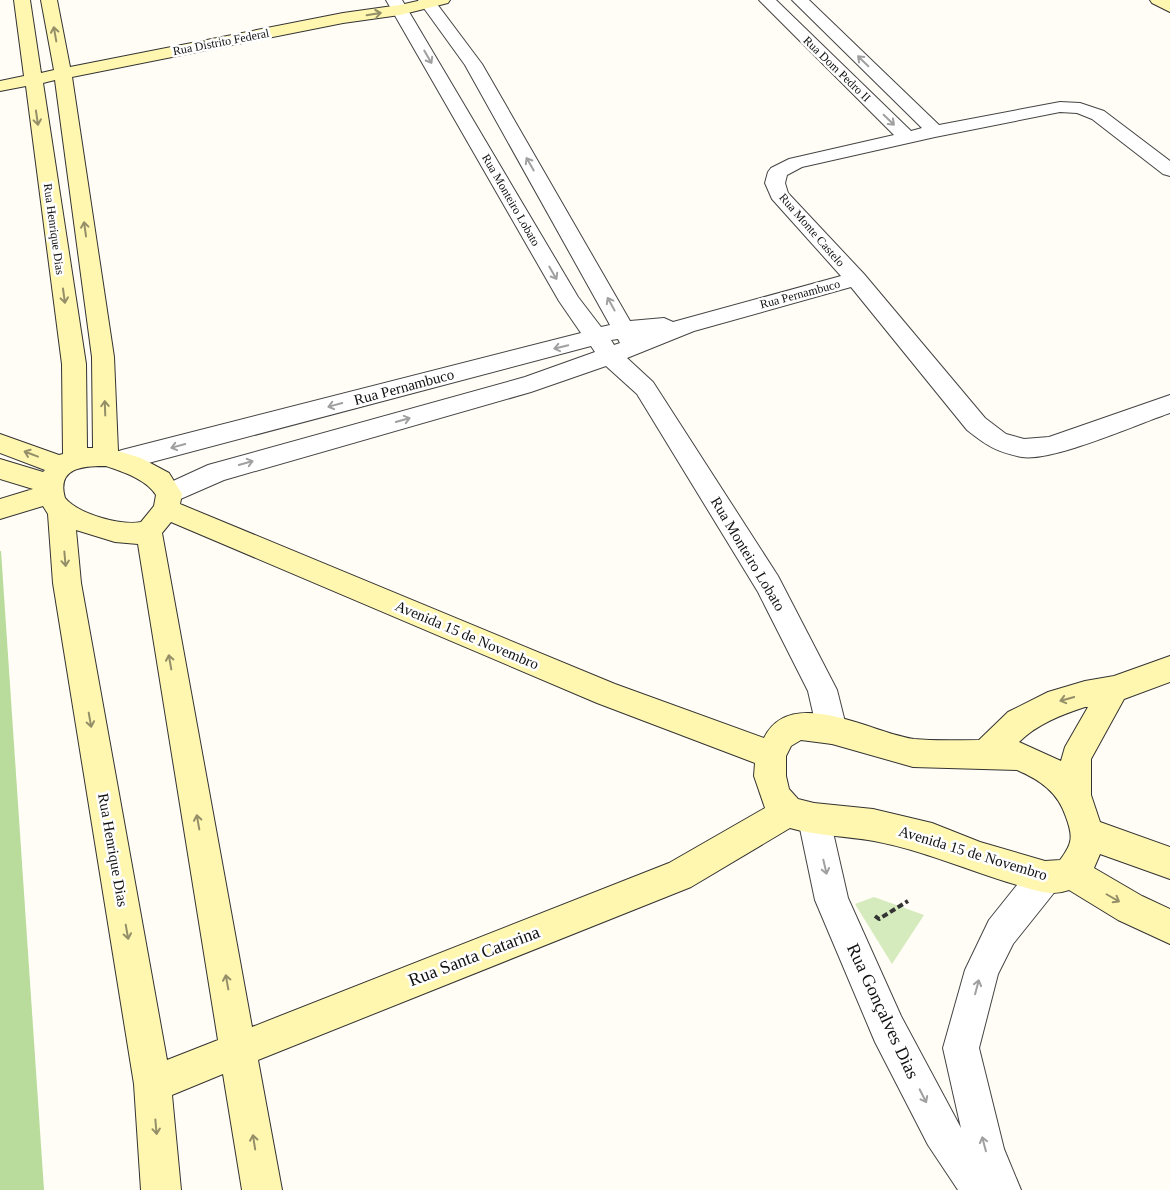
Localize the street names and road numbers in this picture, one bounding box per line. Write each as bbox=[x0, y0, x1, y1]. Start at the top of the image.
street label: Rua Distrito Federal bbox=[172, 26, 271, 58]
street label: Rua Dom Pedro II bbox=[800, 33, 874, 105]
street label: Rua Monteiro Lobato bbox=[479, 151, 543, 249]
street label: Rua Henrique Dias bbox=[41, 182, 67, 276]
street label: Rua Monte Castelo bbox=[776, 190, 848, 270]
street label: Rua Pernambuco bbox=[758, 277, 842, 311]
street label: Rua Pernambuco bbox=[352, 366, 456, 408]
street label: Rua Monteiro Lobato bbox=[708, 494, 788, 614]
street label: Avenida 15 de Novembro bbox=[393, 597, 541, 673]
street label: Rua Henrique Dias bbox=[95, 792, 131, 908]
street label: Avenida 15 de Novembro bbox=[897, 823, 1049, 883]
street label: Rua Santa Catarina bbox=[406, 922, 542, 990]
street label: Rua Gonçalves Dias bbox=[843, 940, 923, 1082]

